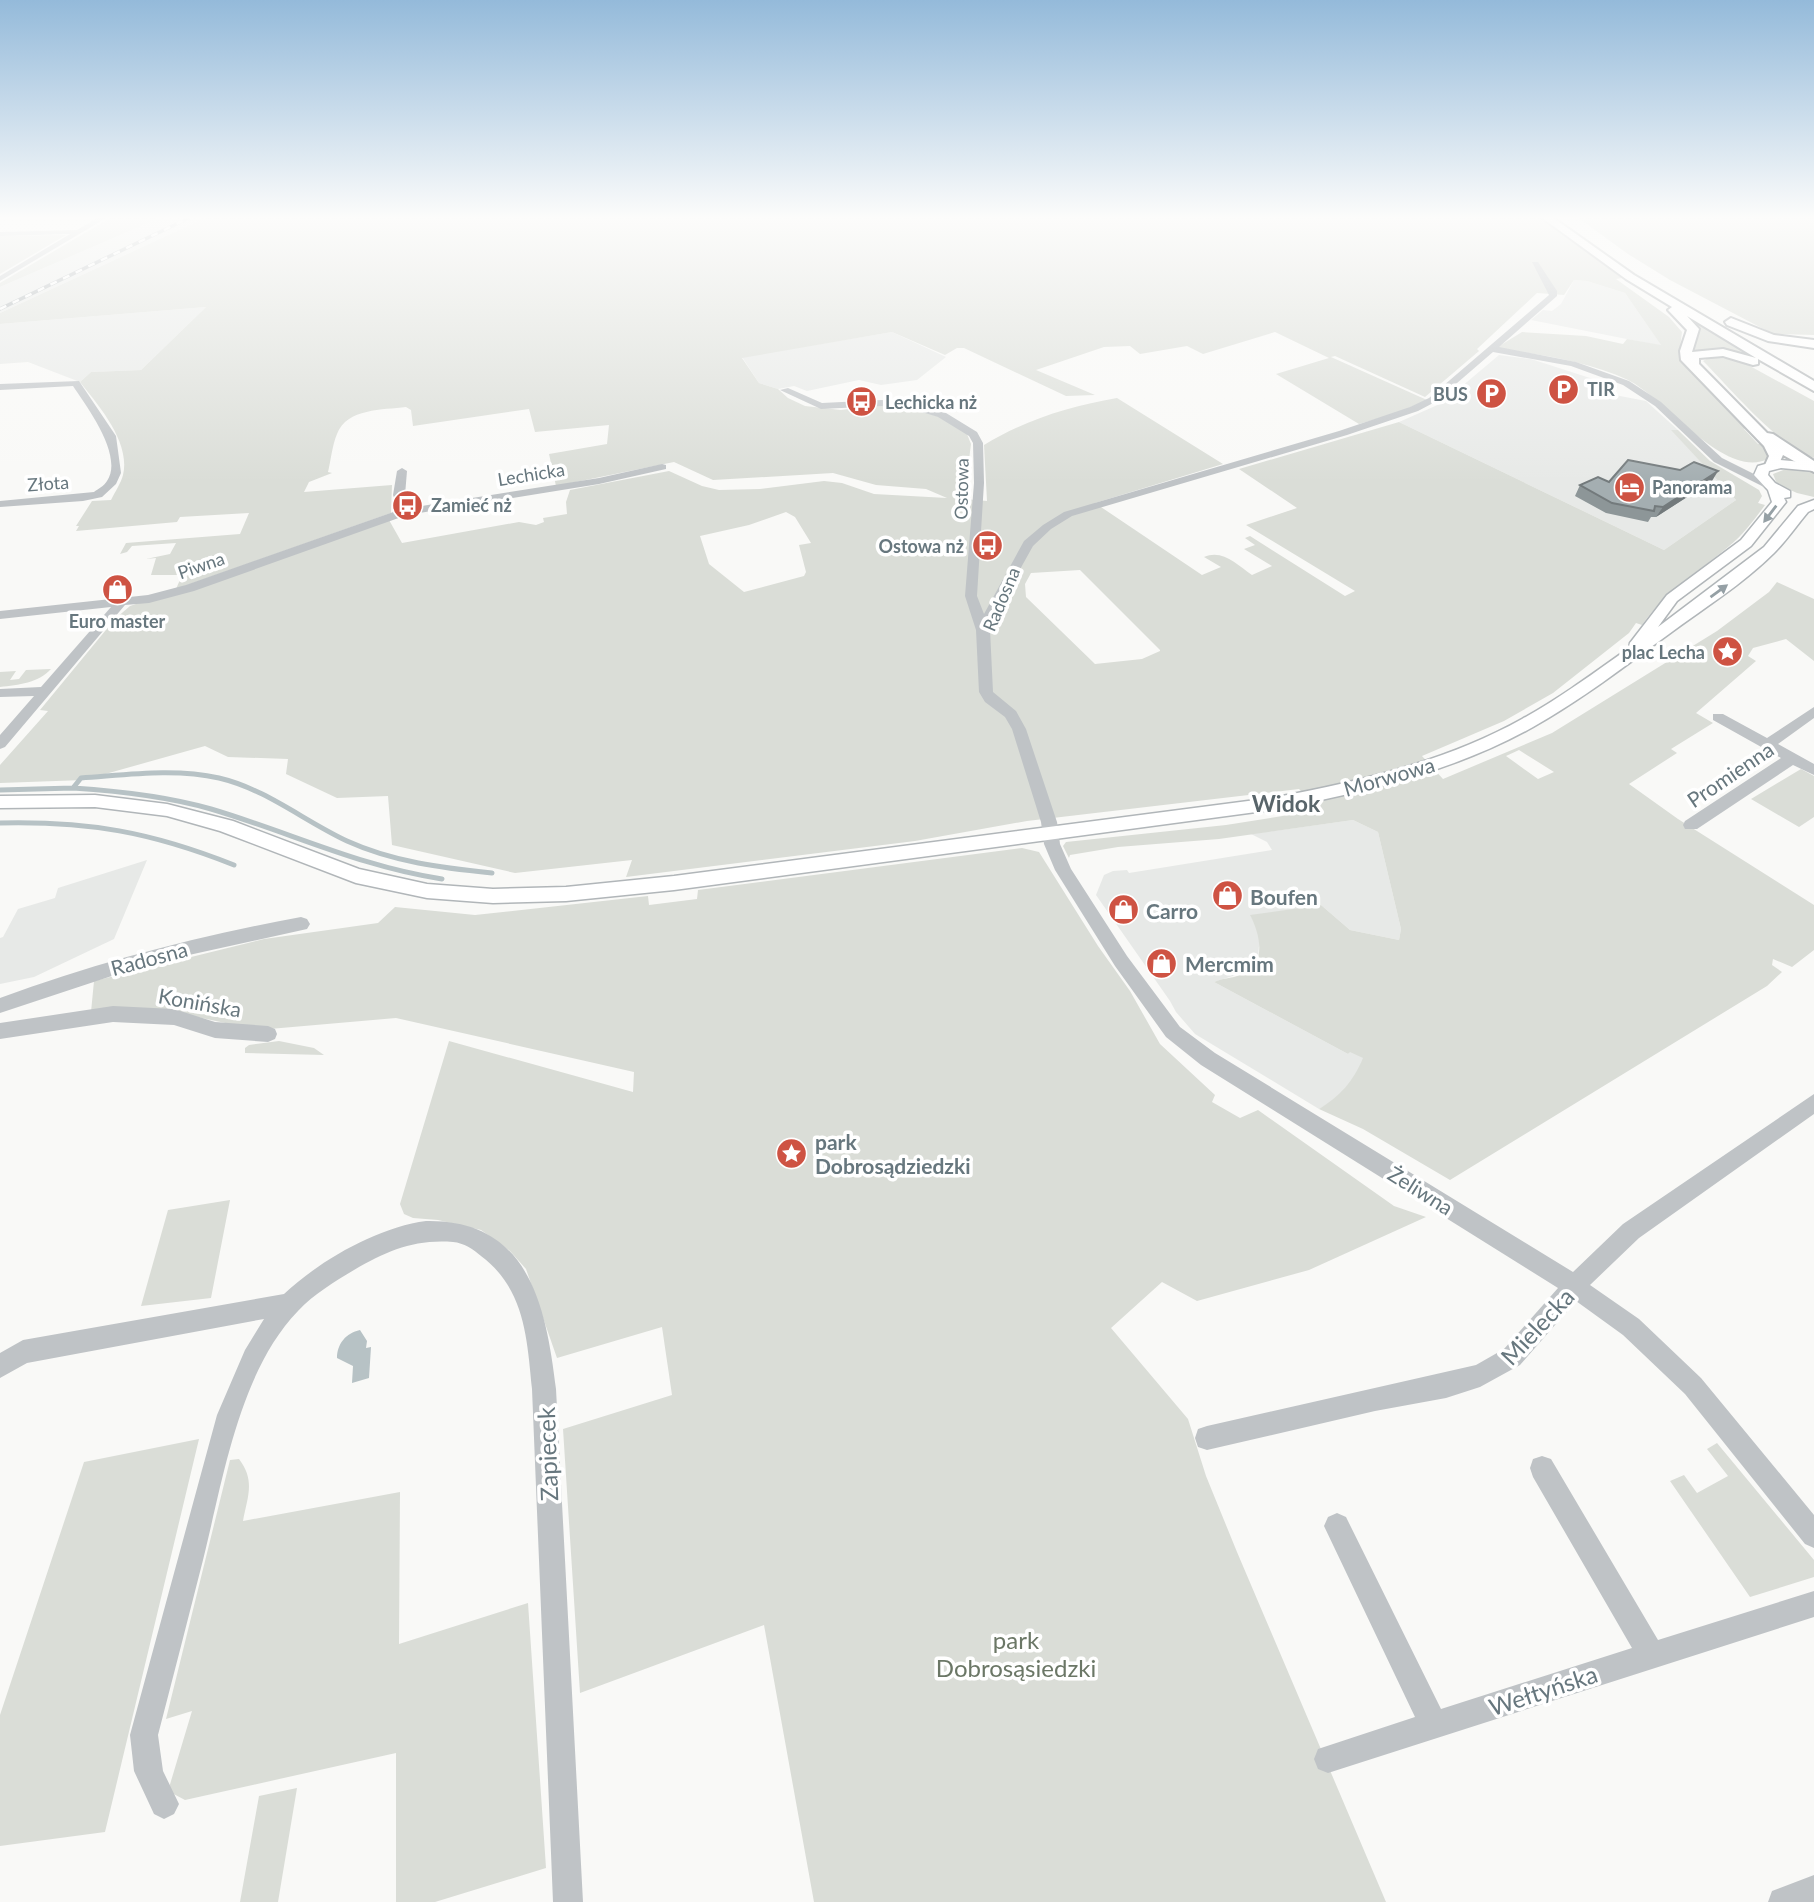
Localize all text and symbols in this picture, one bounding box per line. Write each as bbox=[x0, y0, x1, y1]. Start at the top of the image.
parking icon: TIR bbox=[1547, 372, 1581, 406]
parking icon: BUS bbox=[1474, 377, 1508, 411]
place label: TIR bbox=[1587, 378, 1615, 400]
place label: BUS bbox=[1433, 383, 1468, 405]
bus stop icon: Lechicka nż bbox=[845, 385, 879, 419]
place label: Lechicka nż bbox=[885, 391, 977, 413]
street label: Lechicka bbox=[496, 458, 566, 490]
street label: Ostowa bbox=[949, 458, 973, 520]
hotel icon: Panorama bbox=[1612, 470, 1646, 504]
street label: Złota bbox=[26, 471, 70, 495]
place label: Panorama bbox=[1652, 476, 1732, 498]
bus stop icon: Zamieć nż bbox=[391, 488, 425, 522]
place label: Zamieć nż bbox=[431, 494, 512, 516]
one-way arrow bbox=[1763, 505, 1777, 523]
bus stop icon: Ostowa nż bbox=[970, 529, 1004, 563]
place label: Ostowa nż bbox=[879, 535, 964, 557]
street label: Piwna bbox=[175, 547, 227, 583]
street label: Radosna bbox=[978, 564, 1024, 634]
shop icon: Euro master bbox=[100, 573, 134, 607]
one-way arrow bbox=[1709, 584, 1728, 598]
place label: Euro master bbox=[69, 610, 166, 632]
place icon: plac Lecha bbox=[1711, 635, 1745, 669]
place label: plac Lecha bbox=[1622, 641, 1705, 663]
street label: Promienna bbox=[1682, 736, 1778, 812]
street label: Morwowa bbox=[1341, 751, 1437, 801]
district label: Widok bbox=[1252, 789, 1321, 817]
shop icon: Boufen bbox=[1210, 879, 1244, 913]
place label: Boufen bbox=[1250, 884, 1318, 909]
shop icon: Carro bbox=[1106, 893, 1140, 927]
place label: Carro bbox=[1146, 898, 1198, 923]
street label: Radosna bbox=[108, 936, 190, 980]
shop icon: Mercmim bbox=[1145, 946, 1179, 980]
place label: Mercmim bbox=[1185, 951, 1274, 976]
street label: Konińska bbox=[157, 982, 243, 1022]
place label: park Dobrosądziedzki bbox=[815, 1129, 971, 1178]
place icon: park Dobrosądziedzki bbox=[775, 1136, 809, 1170]
street label: Żeliwna bbox=[1384, 1160, 1458, 1220]
street label: Mielecka bbox=[1494, 1282, 1580, 1370]
street label: Zapiecek bbox=[531, 1406, 563, 1502]
park label: park Dobrosąsiedzki bbox=[936, 1625, 1096, 1682]
street label: Wełtyńska bbox=[1485, 1659, 1601, 1721]

